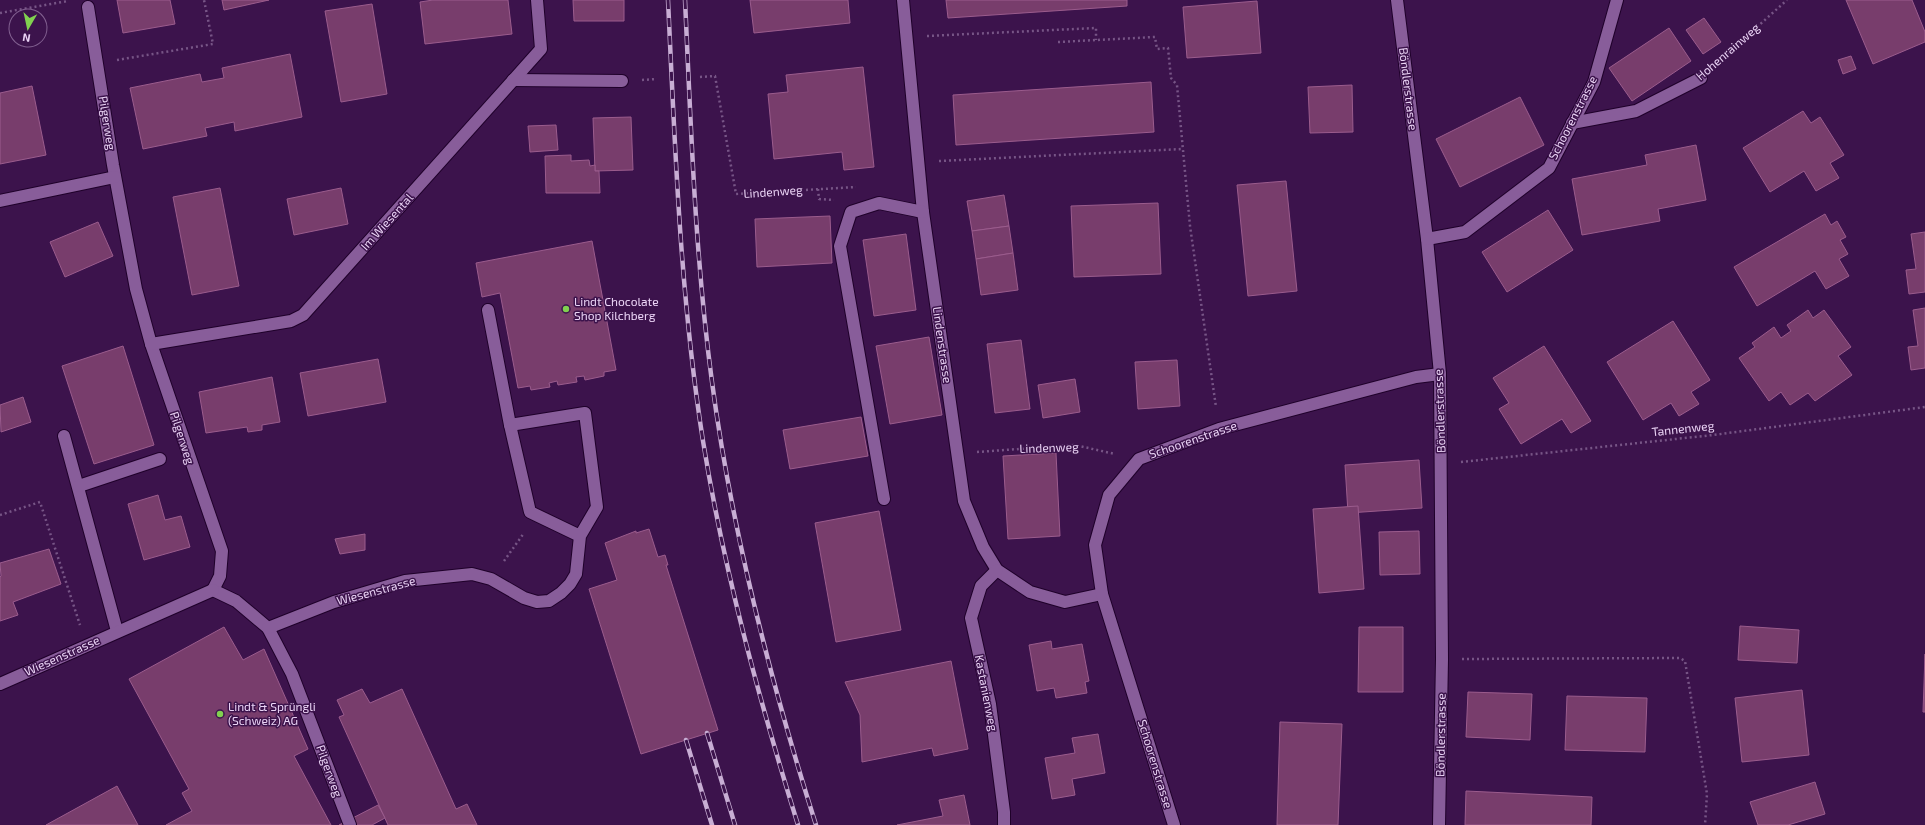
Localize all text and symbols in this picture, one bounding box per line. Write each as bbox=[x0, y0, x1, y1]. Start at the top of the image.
north arrow bbox=[8, 8, 48, 48]
street label: Hohenrainweg bbox=[1693, 20, 1762, 83]
text: N bbox=[21, 31, 31, 45]
street label: Böndlerstrasse bbox=[1397, 47, 1421, 131]
street label: Schoorenstrasse bbox=[1545, 73, 1599, 162]
street label: Pilgerweg bbox=[97, 95, 119, 151]
street label: Lindenweg bbox=[743, 182, 803, 200]
street label: Im Wiesental bbox=[357, 190, 416, 252]
place label: Lindt Chocolate Shop Kilchberg bbox=[574, 294, 659, 322]
marker: Lindt Chocolate Shop Kilchberg bbox=[561, 304, 571, 314]
street label: Lindenstrasse bbox=[931, 306, 955, 384]
street label: Böndlerstrasse bbox=[1431, 369, 1447, 453]
street label: Pilgerweg bbox=[168, 410, 198, 466]
street label: Schoorenstrasse bbox=[1147, 417, 1238, 461]
street label: Tannenweg bbox=[1651, 418, 1715, 438]
street label: Lindenweg bbox=[1019, 439, 1079, 455]
street label: Wiesenstrasse bbox=[335, 573, 417, 607]
street label: Wiesenstrasse bbox=[22, 632, 101, 678]
street label: Kastanienweg bbox=[973, 654, 1001, 732]
street label: Böndlerstrasse bbox=[1432, 693, 1448, 777]
place label: Lindt & Sprüngli (Schweiz) AG bbox=[228, 699, 316, 727]
marker: Lindt & Sprüngli (Schweiz) AG bbox=[215, 709, 225, 719]
street label: Schoorenstrasse bbox=[1136, 718, 1176, 810]
street label: Pilgerweg bbox=[314, 743, 346, 799]

